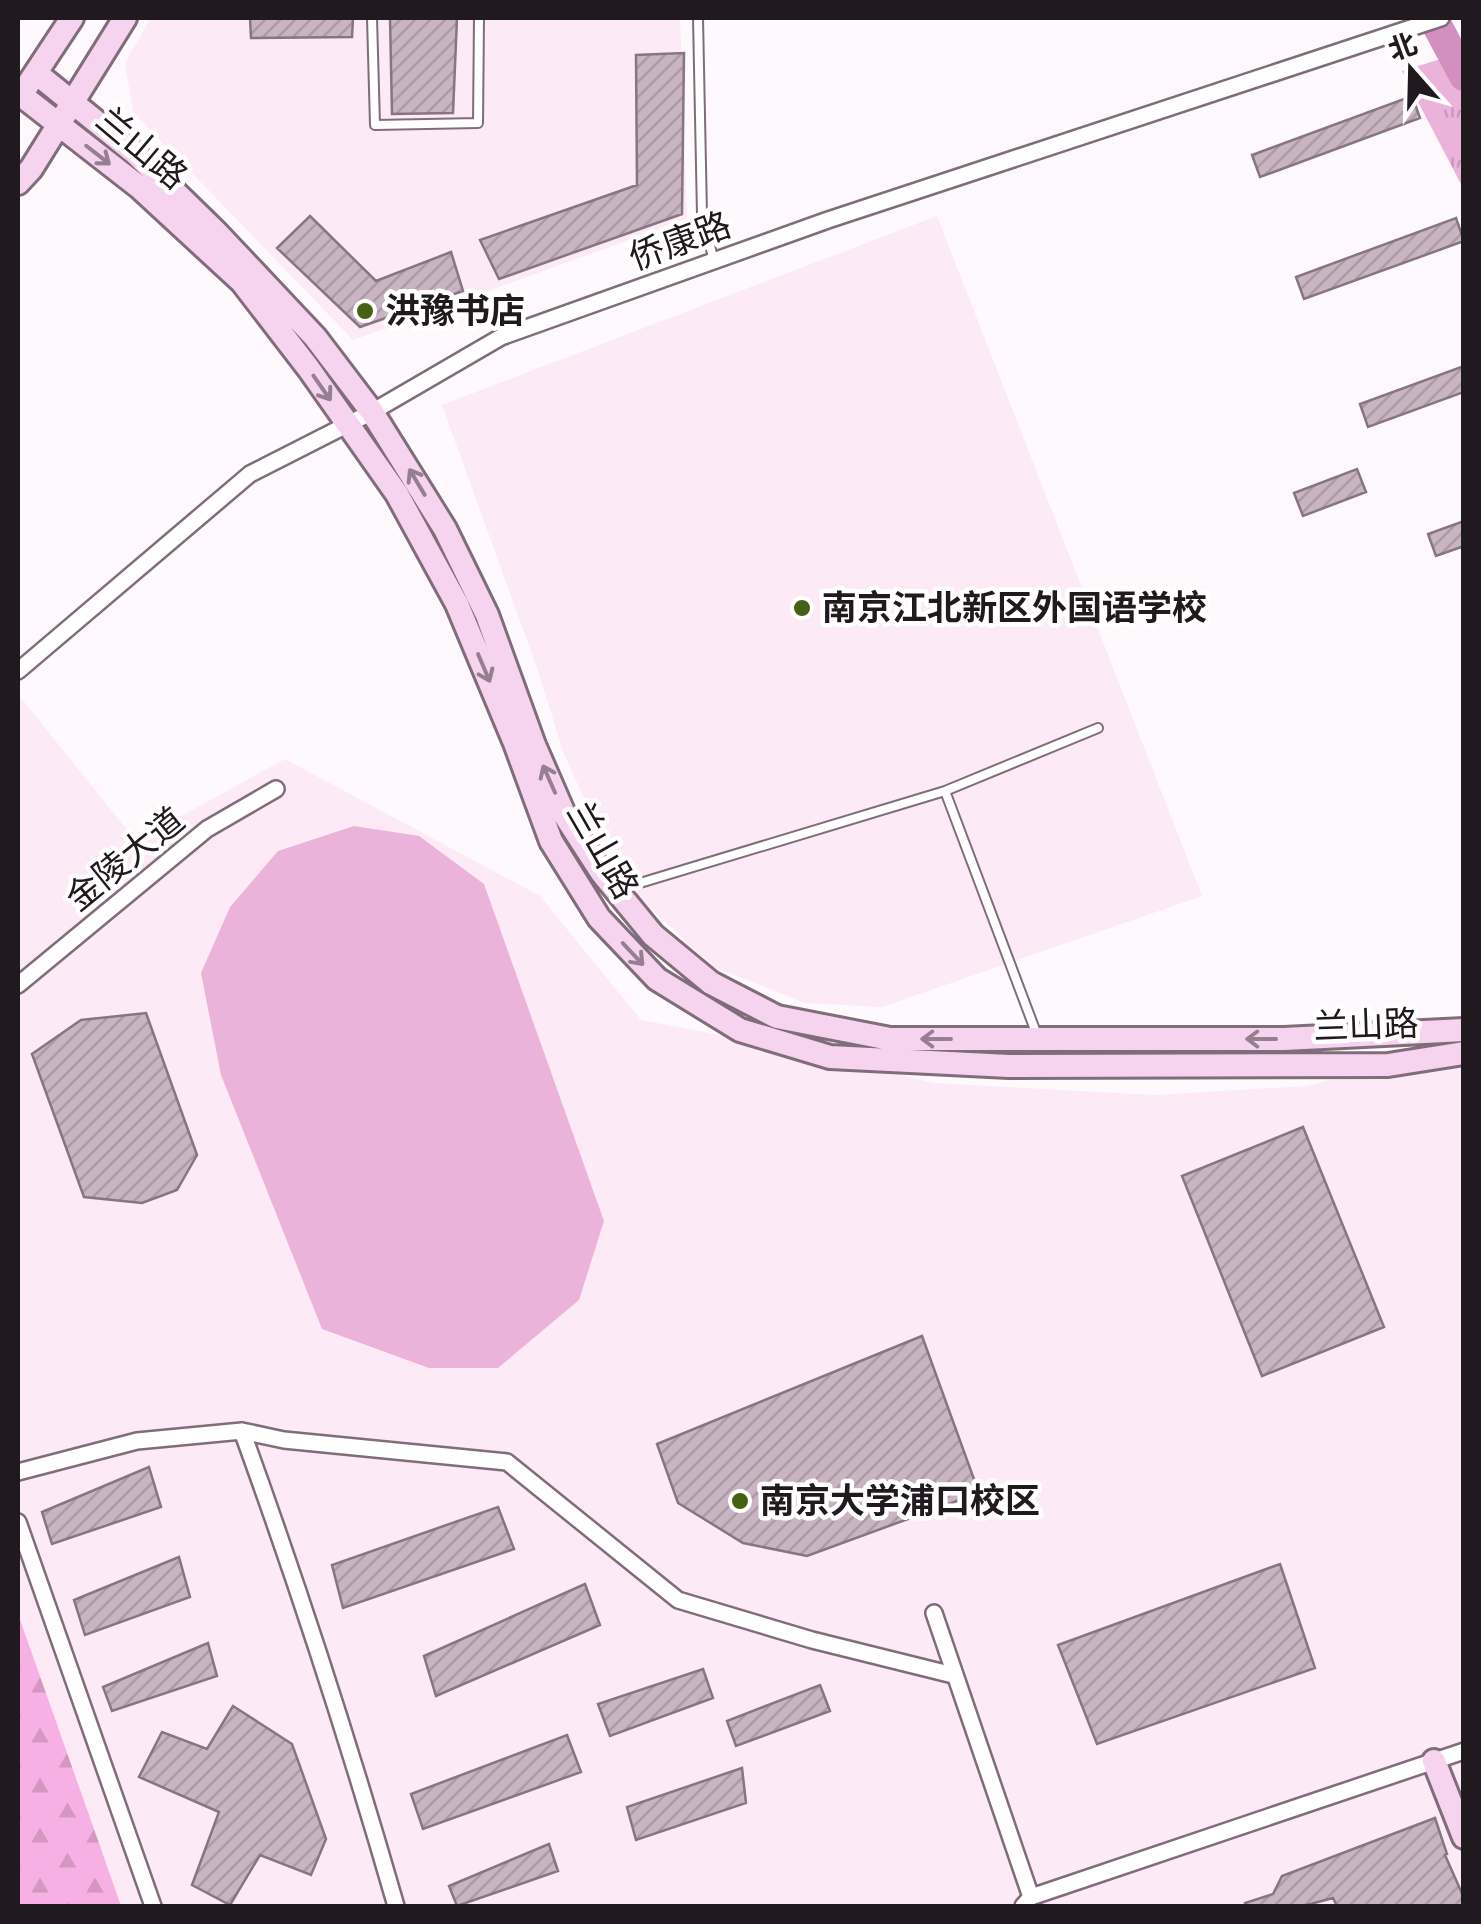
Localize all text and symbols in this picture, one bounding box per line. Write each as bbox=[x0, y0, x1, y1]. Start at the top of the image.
north arrow bbox=[1361, 20, 1461, 120]
text: 北 bbox=[1383, 26, 1421, 66]
street label: 兰山路 bbox=[89, 98, 196, 197]
one-way arrow bbox=[84, 144, 111, 165]
street label: 侨康路 bbox=[623, 203, 736, 278]
place label: 洪豫书店 bbox=[385, 290, 525, 331]
marker: 洪豫书店 bbox=[354, 300, 376, 322]
one-way arrow bbox=[311, 373, 332, 401]
one-way arrow bbox=[407, 468, 427, 497]
place label: 南京江北新区外国语学校 bbox=[822, 587, 1207, 628]
marker: 南京江北新区外国语学校 bbox=[791, 597, 813, 619]
one-way arrow bbox=[476, 653, 494, 683]
one-way arrow bbox=[539, 764, 557, 794]
street label: 兰山路 bbox=[559, 794, 647, 905]
street label: 金陵大道 bbox=[57, 799, 192, 919]
one-way arrow bbox=[620, 940, 644, 966]
street label: 兰山路 bbox=[1313, 1002, 1419, 1047]
one-way arrow bbox=[921, 1030, 954, 1048]
one-way arrow bbox=[1246, 1030, 1278, 1048]
place label: 南京大学浦口校区 bbox=[760, 1480, 1040, 1521]
marker: 南京大学浦口校区 bbox=[729, 1490, 751, 1512]

